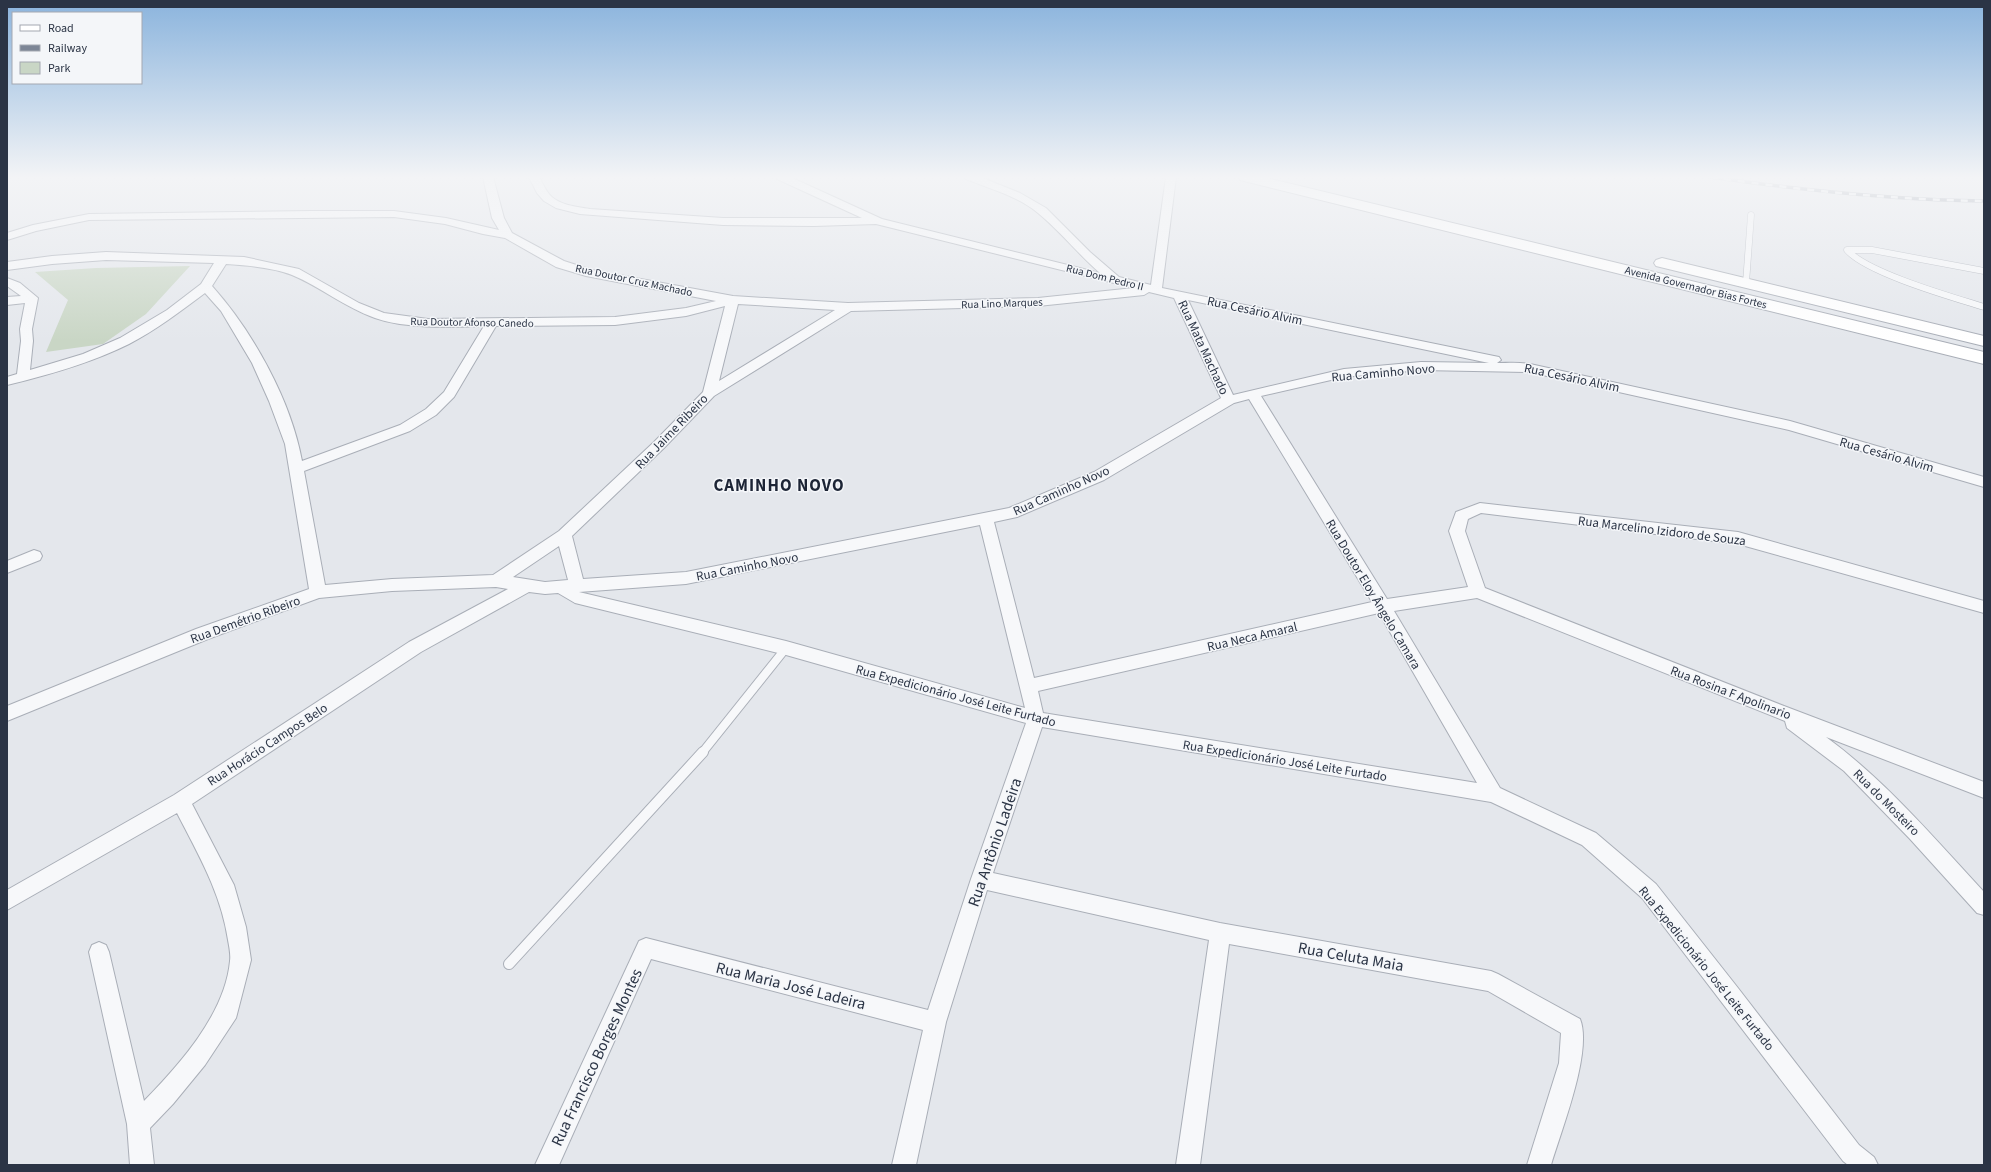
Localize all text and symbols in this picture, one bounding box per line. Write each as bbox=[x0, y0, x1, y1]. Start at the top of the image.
legend bbox=[12, 12, 142, 84]
text: Road bbox=[48, 20, 74, 37]
text: Railway bbox=[48, 40, 87, 57]
text: Park bbox=[48, 60, 70, 77]
street label: Rua Doutor Cruz Machado bbox=[574, 261, 694, 300]
street label: Rua Dom Pedro II bbox=[1065, 261, 1145, 294]
street label: Avenida Governador Bias Fortes bbox=[1623, 263, 1769, 313]
street label: Rua Cesário Alvim bbox=[1205, 292, 1304, 330]
street label: Rua Lino Marques bbox=[961, 295, 1043, 312]
street label: Rua Mata Machado bbox=[1173, 297, 1233, 398]
street label: Rua Doutor Afonso Canedo bbox=[410, 314, 534, 331]
street label: Rua Cesário Alvim bbox=[1522, 359, 1621, 397]
street label: Rua Caminho Novo bbox=[1331, 360, 1436, 386]
street label: Rua Jaime Ribeiro bbox=[631, 390, 712, 473]
street label: Rua Cesário Alvim bbox=[1837, 433, 1936, 477]
street label: Rua Caminho Novo bbox=[1010, 462, 1113, 520]
district label: CAMINHO NOVO bbox=[713, 474, 845, 498]
street label: Rua Marcelino Izidoro de Souza bbox=[1577, 512, 1747, 550]
street label: Rua Doutor Eloy Ângelo Camara bbox=[1321, 516, 1425, 673]
street label: Rua Caminho Novo bbox=[694, 548, 800, 586]
street label: Rua Demétrio Ribeiro bbox=[188, 592, 303, 648]
street label: Rua Neca Amaral bbox=[1205, 618, 1299, 656]
street label: Rua Expedicionário José Leite Furtado bbox=[854, 661, 1058, 731]
street label: Rua Rosina F Apolinario bbox=[1668, 662, 1794, 724]
street label: Rua Horácio Campos Belo bbox=[204, 699, 331, 791]
street label: Rua Expedicionário José Leite Furtado bbox=[1181, 736, 1388, 786]
street label: Rua do Mosteiro bbox=[1849, 765, 1924, 840]
street label: Rua Antônio Ladeira bbox=[963, 775, 1027, 910]
street label: Rua Expedicionário José Leite Furtado bbox=[1634, 883, 1778, 1055]
street label: Rua Celuta Maia bbox=[1296, 937, 1405, 977]
street label: Rua Maria José Ladeira bbox=[714, 957, 868, 1015]
street label: Rua Francisco Borges Montes bbox=[546, 965, 648, 1150]

